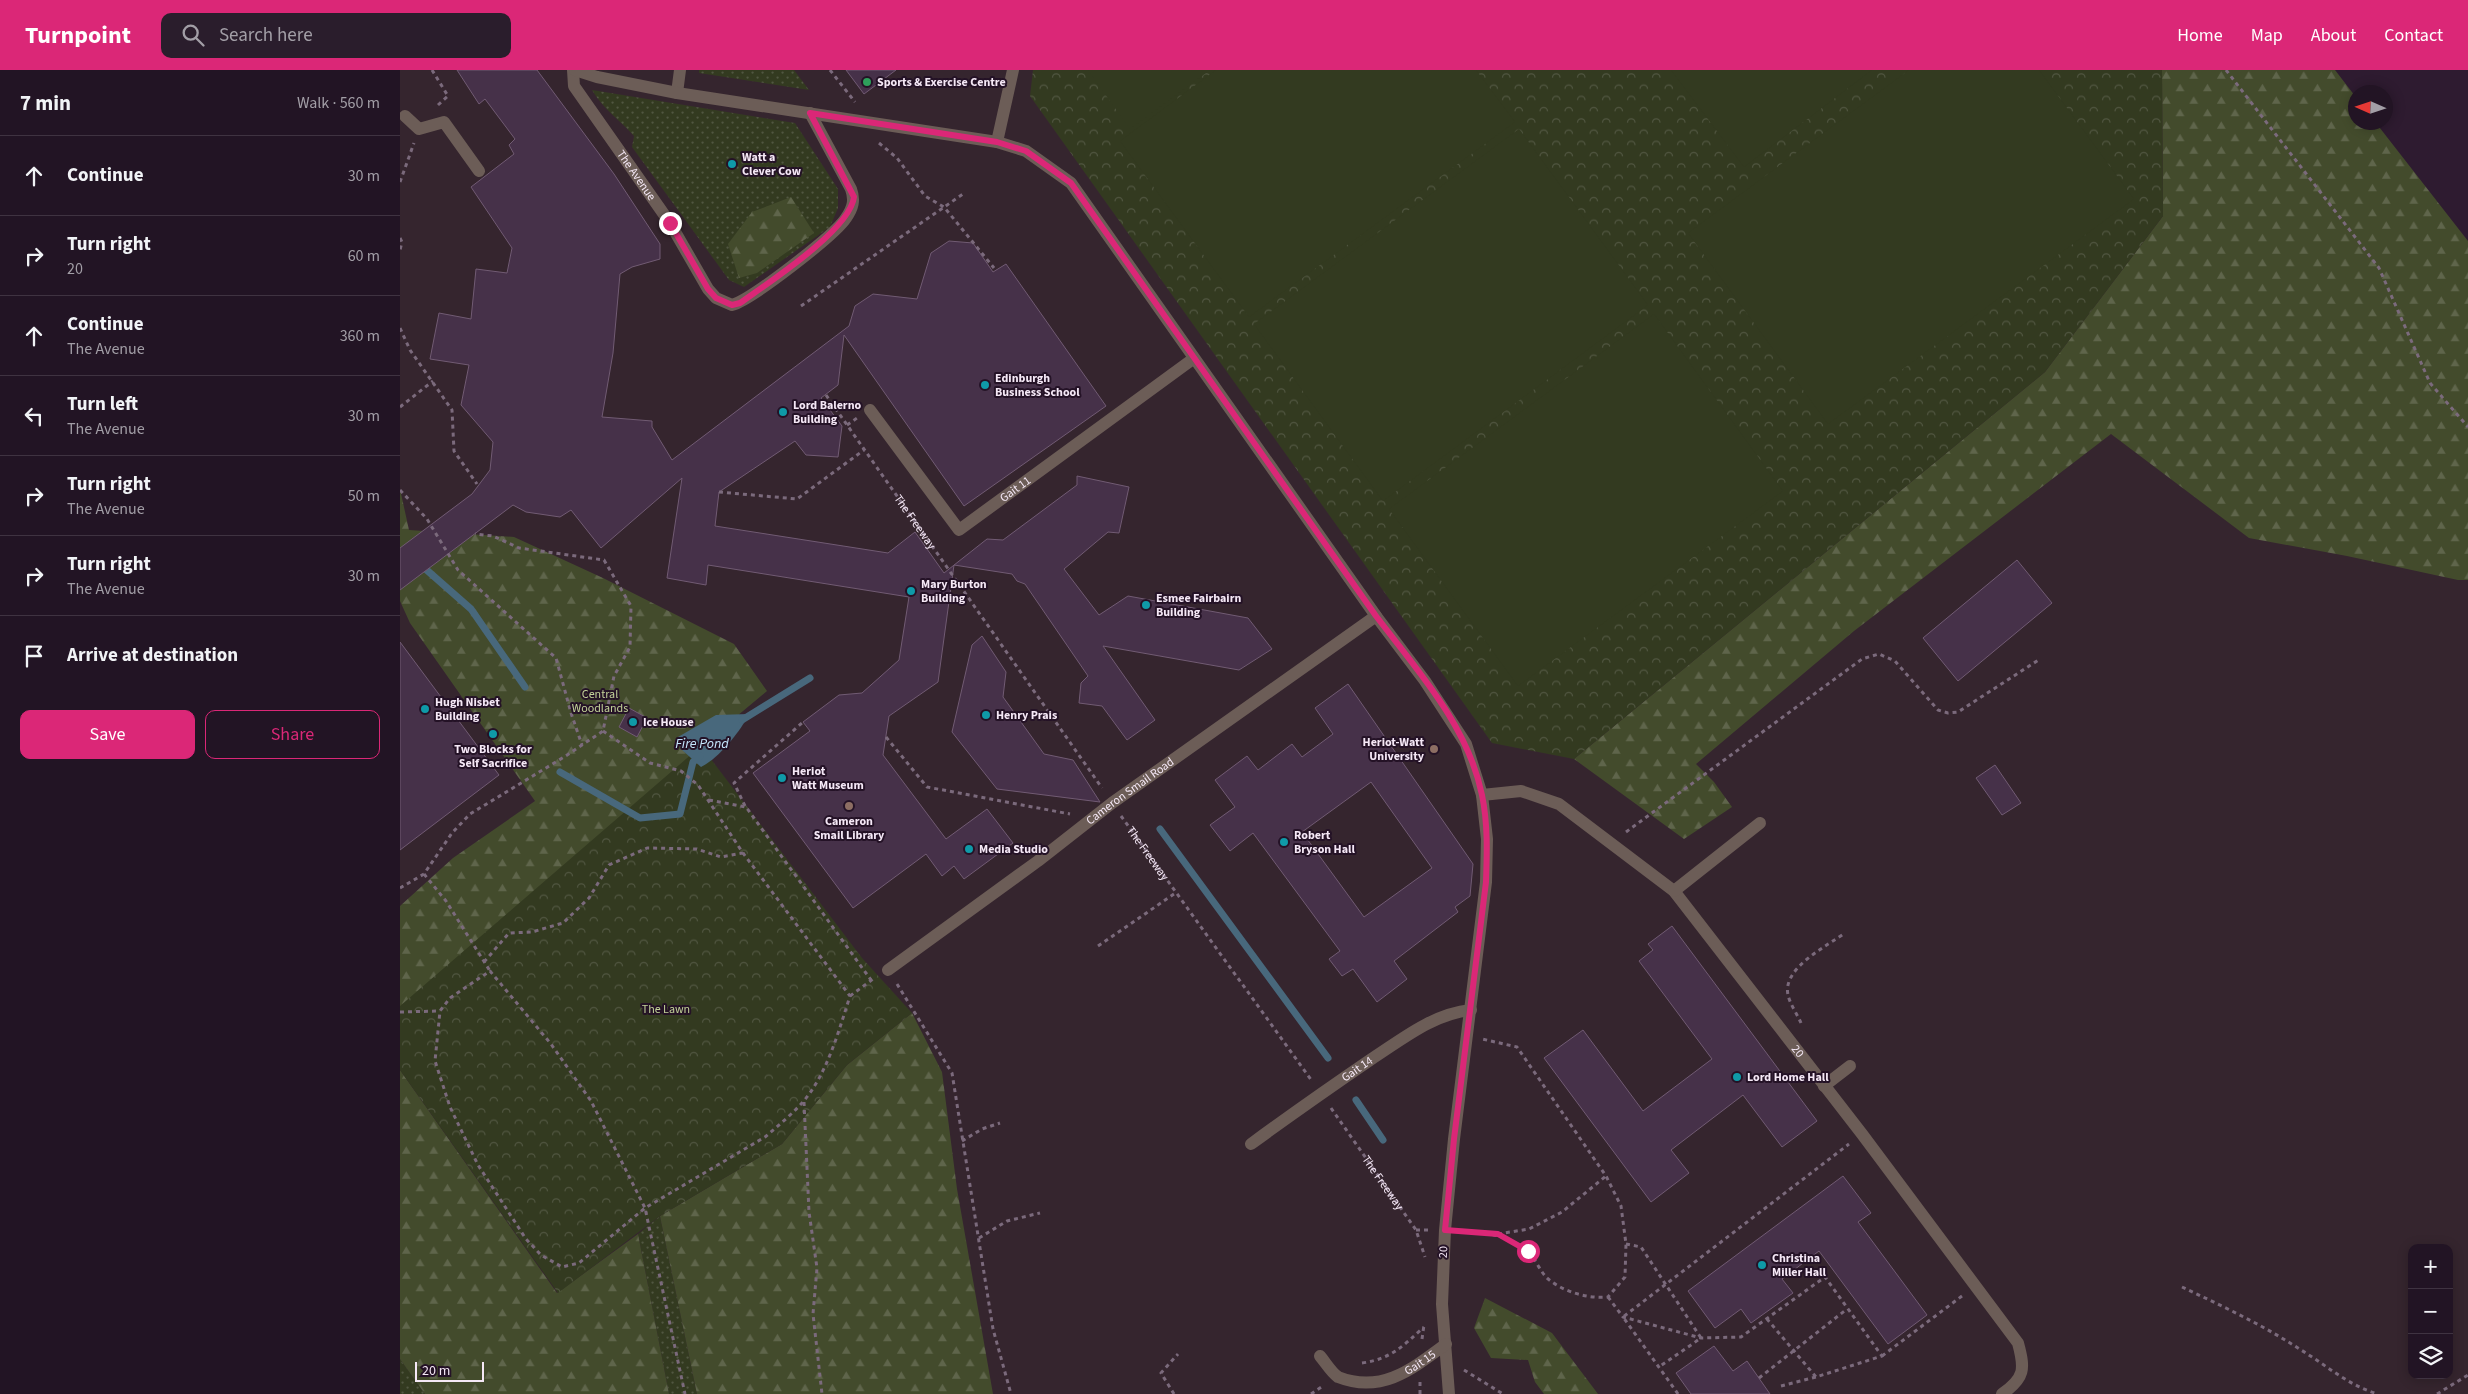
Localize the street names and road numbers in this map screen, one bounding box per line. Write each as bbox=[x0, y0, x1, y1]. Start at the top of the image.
street label: The Avenue bbox=[612, 147, 660, 204]
street label: Gait 11 bbox=[996, 472, 1035, 506]
street label: The Freeway bbox=[890, 491, 940, 553]
street label: Cameron Smail Road bbox=[1083, 754, 1178, 829]
street label: The Freeway bbox=[1122, 823, 1173, 885]
street label: 20 bbox=[1787, 1041, 1808, 1061]
street label: Gait 14 bbox=[1338, 1052, 1377, 1086]
street label: The Freeway bbox=[1358, 1152, 1408, 1214]
street label: 20 bbox=[1435, 1246, 1452, 1258]
street label: Gait 15 bbox=[1401, 1346, 1440, 1380]

